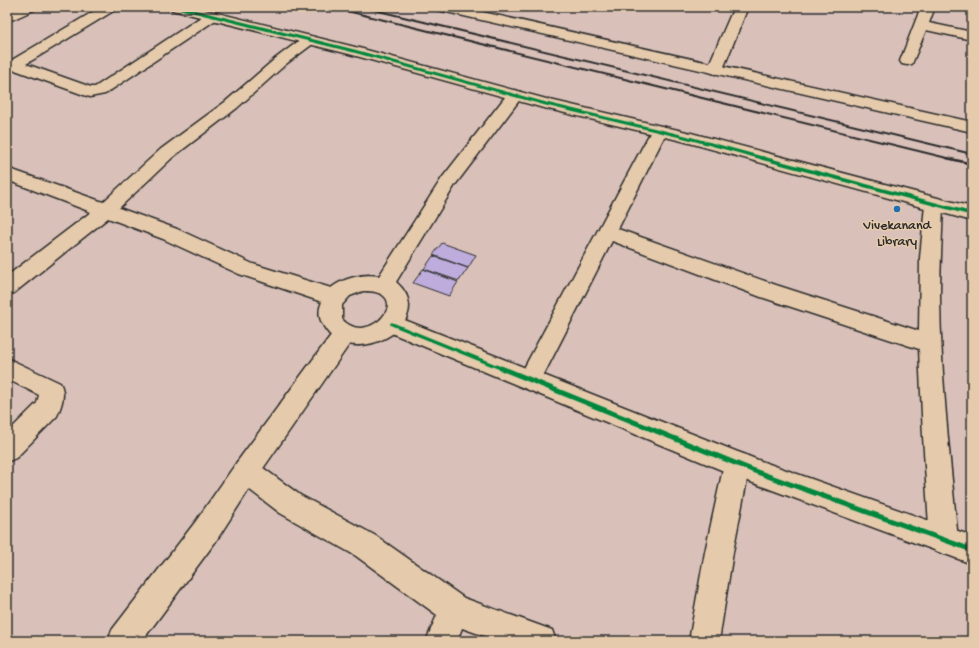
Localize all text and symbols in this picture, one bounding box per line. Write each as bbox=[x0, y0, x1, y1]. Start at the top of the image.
marker: Vivekanand Library bbox=[892, 204, 902, 214]
place label: Vivekanand Library bbox=[862, 218, 933, 251]

